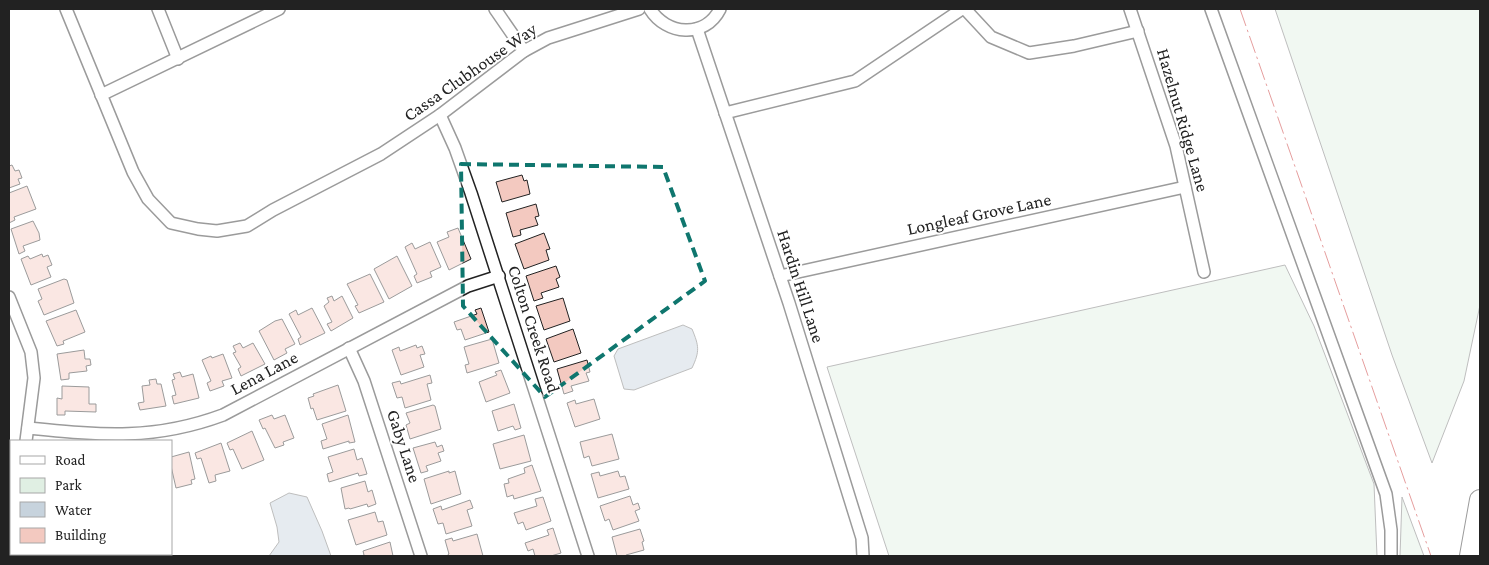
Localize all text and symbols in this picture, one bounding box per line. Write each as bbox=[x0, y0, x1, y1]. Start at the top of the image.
street label: Cassa Clubhouse Way bbox=[400, 18, 541, 125]
street label: Hazelnut Ridge Lane bbox=[1153, 46, 1213, 194]
street label: Longleaf Grove Lane bbox=[905, 189, 1053, 239]
street label: Hardin Hill Lane bbox=[773, 227, 829, 345]
street label: Colton Creek Road bbox=[504, 263, 564, 396]
street label: Lena Lane bbox=[227, 347, 301, 399]
street label: Gaby Lane bbox=[383, 407, 425, 485]
legend bbox=[10, 440, 172, 555]
text: Road bbox=[55, 452, 86, 468]
text: Park bbox=[55, 477, 82, 493]
text: Water bbox=[55, 502, 92, 518]
text: Building bbox=[55, 527, 106, 544]

